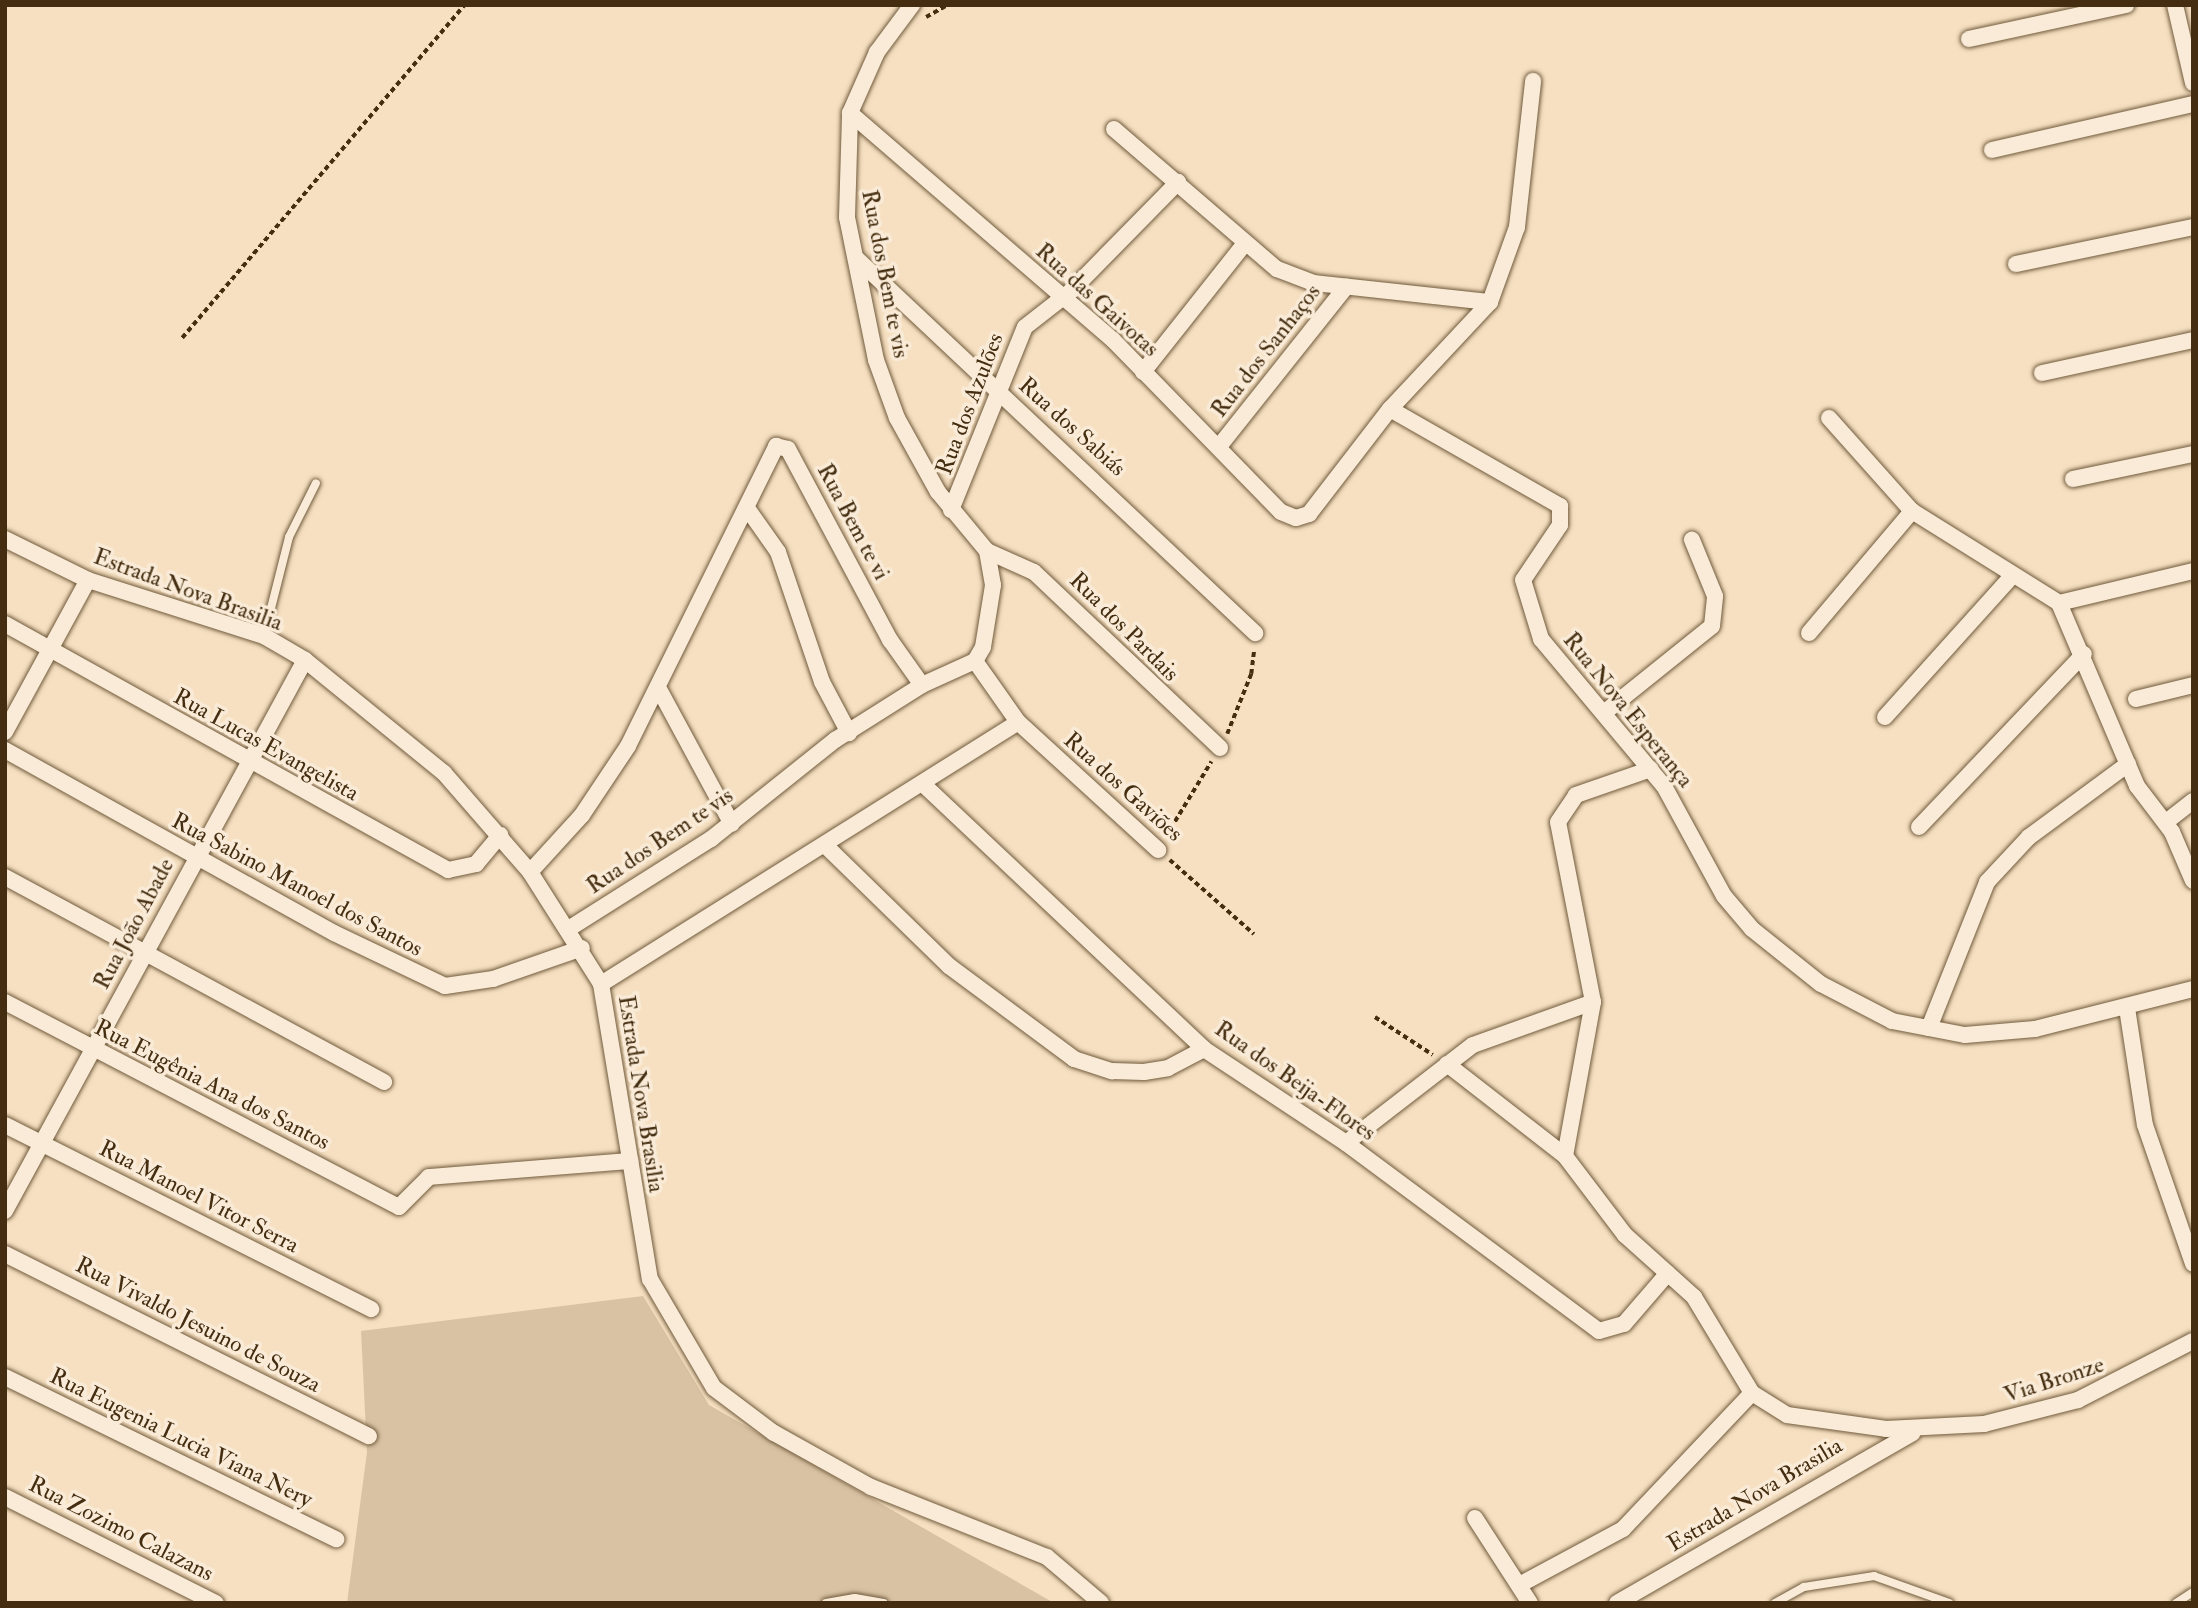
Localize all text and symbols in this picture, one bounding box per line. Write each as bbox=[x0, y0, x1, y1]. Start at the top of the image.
street label: Rua dos Bem te vis bbox=[855, 188, 915, 360]
street label: Rua das Gaivotas bbox=[1030, 237, 1164, 363]
street label: Rua dos Sanhaços bbox=[1205, 279, 1327, 423]
street label: Rua dos Azulões bbox=[930, 329, 1010, 479]
street label: Rua dos Sabiás bbox=[1013, 372, 1131, 482]
street label: Rua Bem te vi bbox=[811, 459, 895, 585]
street label: Estrada Nova Brasilia bbox=[90, 543, 286, 637]
street label: Rua dos Pardais bbox=[1064, 567, 1184, 687]
street label: Rua Nova Esperança bbox=[1557, 627, 1699, 793]
street label: Rua Lucas Evangelista bbox=[169, 683, 363, 807]
street label: Rua dos Gaviões bbox=[1058, 726, 1188, 848]
street label: Rua dos Bem te vis bbox=[582, 782, 738, 900]
street label: Rua Sabino Manoel dos Santos bbox=[167, 807, 427, 963]
street label: Rua João Abade bbox=[88, 854, 180, 994]
street label: Estrada Nova Brasilia bbox=[612, 994, 670, 1194]
street label: Rua Eugênia Ana dos Santos bbox=[90, 1014, 334, 1156]
street label: Rua dos Beija-Flores bbox=[1209, 1015, 1381, 1147]
street label: Rua Manoel Vitor Serra bbox=[95, 1135, 303, 1259]
street label: Rua Vivaldo Jesuino de Souza bbox=[71, 1251, 325, 1399]
street label: Via Bronze bbox=[2000, 1351, 2108, 1409]
street label: Rua Eugenia Lucia Viana Nery bbox=[45, 1362, 317, 1514]
street label: Estrada Nova Brasilia bbox=[1663, 1432, 1847, 1558]
street label: Rua Zozimo Calazans bbox=[24, 1470, 218, 1588]

